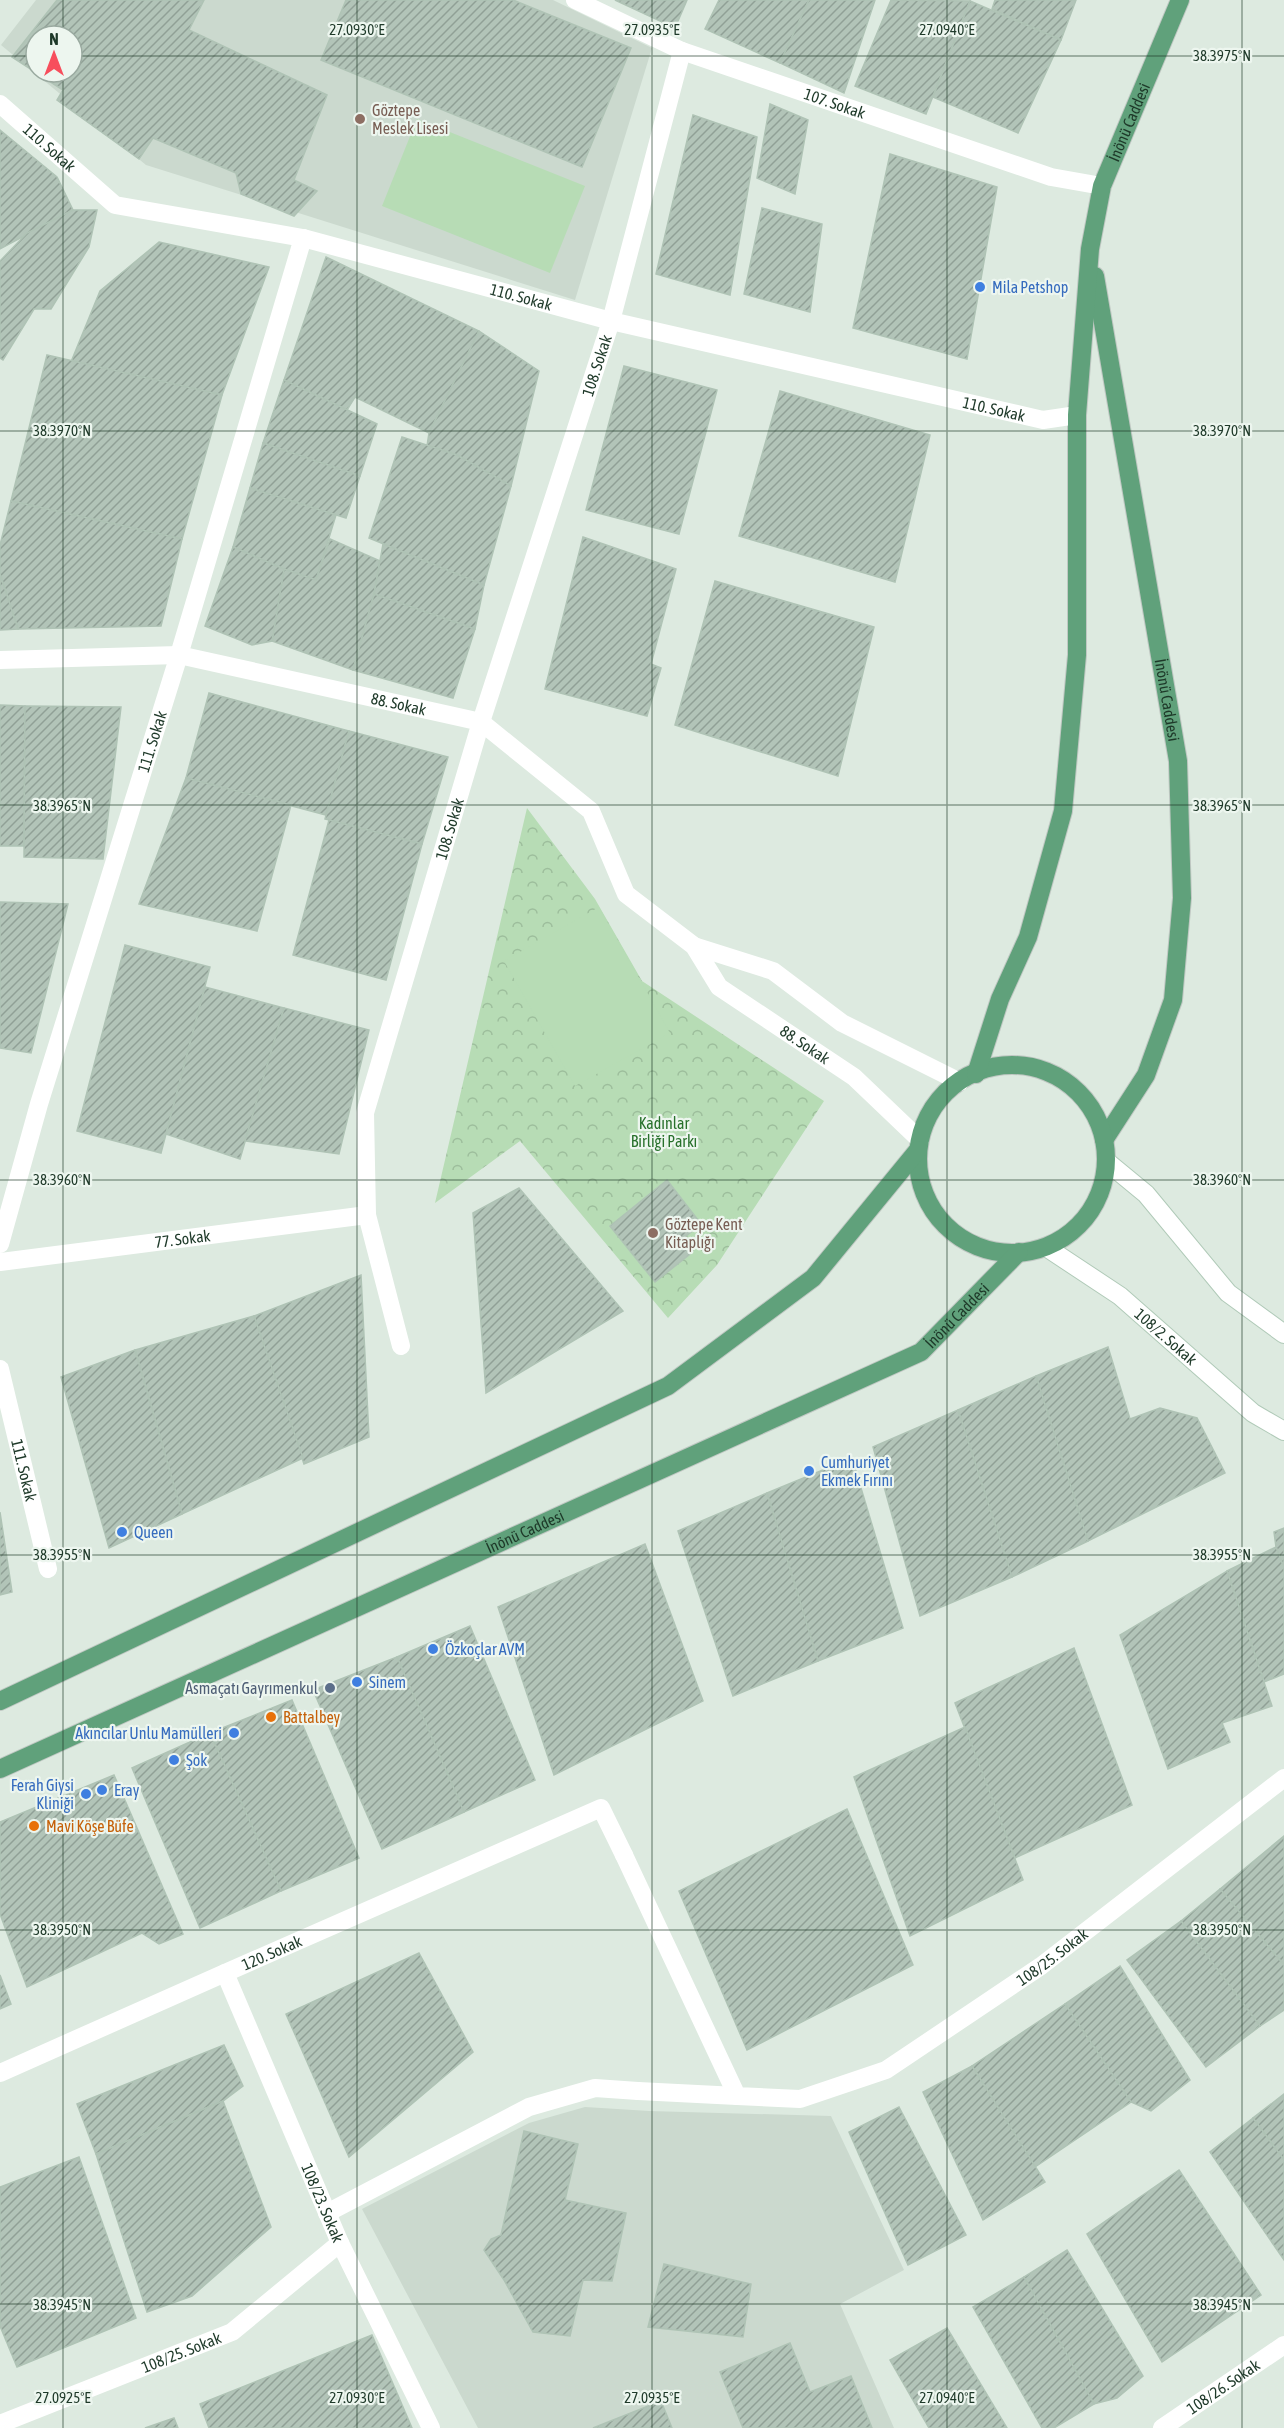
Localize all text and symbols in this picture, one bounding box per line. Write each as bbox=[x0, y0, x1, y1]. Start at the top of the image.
text: 27.0930°E bbox=[329, 21, 385, 38]
text: 27.0935°E bbox=[624, 21, 680, 38]
text: 27.0940°E bbox=[919, 21, 975, 38]
north arrow bbox=[24, 24, 84, 84]
text: N bbox=[49, 30, 59, 48]
text: 38.3975°N bbox=[1193, 47, 1251, 64]
street label: İnönü Caddesi bbox=[1104, 80, 1153, 164]
street label: 107. Sokak bbox=[802, 84, 868, 122]
place label: Göztepe Meslek Lisesi bbox=[372, 101, 448, 137]
marker: Göztepe Meslek Lisesi bbox=[353, 112, 367, 126]
street label: 110. Sokak bbox=[20, 120, 79, 175]
place label: Mila Petshop bbox=[992, 278, 1068, 297]
street label: 110. Sokak bbox=[488, 280, 554, 314]
marker: Mila Petshop bbox=[973, 280, 987, 294]
street label: 108. Sokak bbox=[578, 333, 615, 398]
street label: 110. Sokak bbox=[961, 393, 1027, 425]
text: 38.3970°N bbox=[33, 422, 91, 439]
text: 38.3970°N bbox=[1193, 422, 1251, 439]
street label: İnönü Caddesi bbox=[1152, 657, 1183, 743]
street label: 88. Sokak bbox=[369, 689, 428, 719]
street label: 111. Sokak bbox=[134, 709, 170, 775]
street label: 108. Sokak bbox=[432, 796, 467, 862]
text: 38.3965°N bbox=[33, 797, 91, 814]
text: 38.3965°N bbox=[1193, 797, 1251, 814]
street label: 88. Sokak bbox=[777, 1021, 833, 1067]
park label: Kadınlar Birliği Parkı bbox=[631, 1114, 697, 1151]
text: 38.3960°N bbox=[33, 1171, 91, 1188]
text: 38.3960°N bbox=[1193, 1171, 1251, 1188]
place label: Göztepe Kent Kitaplığı bbox=[665, 1215, 743, 1252]
street label: 77. Sokak bbox=[154, 1226, 211, 1251]
marker: Göztepe Kent Kitaplığı bbox=[646, 1226, 660, 1240]
street label: İnönü Caddesi bbox=[921, 1279, 992, 1352]
street label: 108/2. Sokak bbox=[1131, 1304, 1201, 1368]
street label: 111. Sokak bbox=[8, 1437, 40, 1503]
place label: Cumhuriyet Ekmek Fırını bbox=[821, 1453, 893, 1489]
marker: Cumhuriyet Ekmek Fırını bbox=[802, 1464, 816, 1478]
street label: İnönü Caddesi bbox=[483, 1506, 566, 1557]
place label: Queen bbox=[134, 1523, 173, 1541]
marker: Queen bbox=[115, 1525, 129, 1539]
text: 38.3955°N bbox=[33, 1546, 91, 1563]
text: 38.3955°N bbox=[1193, 1546, 1251, 1563]
place label: Özkoçlar AVM bbox=[445, 1640, 525, 1659]
marker: Özkoçlar AVM bbox=[426, 1642, 440, 1656]
place label: Sinem bbox=[369, 1673, 406, 1691]
marker: Sinem bbox=[350, 1675, 364, 1689]
place label: Asmaçatı Gayrımenkul bbox=[185, 1679, 319, 1698]
marker: Asmaçatı Gayrımenkul bbox=[323, 1681, 337, 1695]
place label: Battalbey bbox=[283, 1708, 341, 1727]
marker: Battalbey bbox=[264, 1710, 278, 1724]
place label: Akıncılar Unlu Mamülleri bbox=[75, 1724, 222, 1742]
marker: Akıncılar Unlu Mamülleri bbox=[227, 1726, 241, 1740]
place label: Şok bbox=[186, 1751, 207, 1770]
marker: Şok bbox=[167, 1753, 181, 1767]
place label: Ferah Giysi Kliniği bbox=[11, 1776, 74, 1813]
place label: Eray bbox=[114, 1781, 140, 1800]
marker: Eray bbox=[95, 1783, 109, 1797]
marker: Ferah Giysi Kliniği bbox=[79, 1787, 93, 1801]
place label: Mavi Köşe Büfe bbox=[46, 1817, 134, 1836]
marker: Mavi Köşe Büfe bbox=[27, 1819, 41, 1833]
text: 38.3950°N bbox=[33, 1921, 91, 1938]
text: 38.3950°N bbox=[1193, 1921, 1251, 1938]
street label: 108/25. Sokak bbox=[1013, 1924, 1091, 1989]
street label: 120. Sokak bbox=[239, 1932, 304, 1973]
street label: 108/23. Sokak bbox=[298, 2161, 348, 2245]
text: 38.3945°N bbox=[33, 2296, 91, 2313]
text: 38.3945°N bbox=[1193, 2296, 1251, 2313]
street label: 108/25. Sokak bbox=[139, 2328, 224, 2376]
street label: 108/26. Sokak bbox=[1183, 2355, 1263, 2417]
text: 27.0925°E bbox=[35, 2389, 91, 2406]
text: 27.0930°E bbox=[329, 2389, 385, 2406]
text: 27.0935°E bbox=[624, 2389, 680, 2406]
text: 27.0940°E bbox=[919, 2389, 975, 2406]

